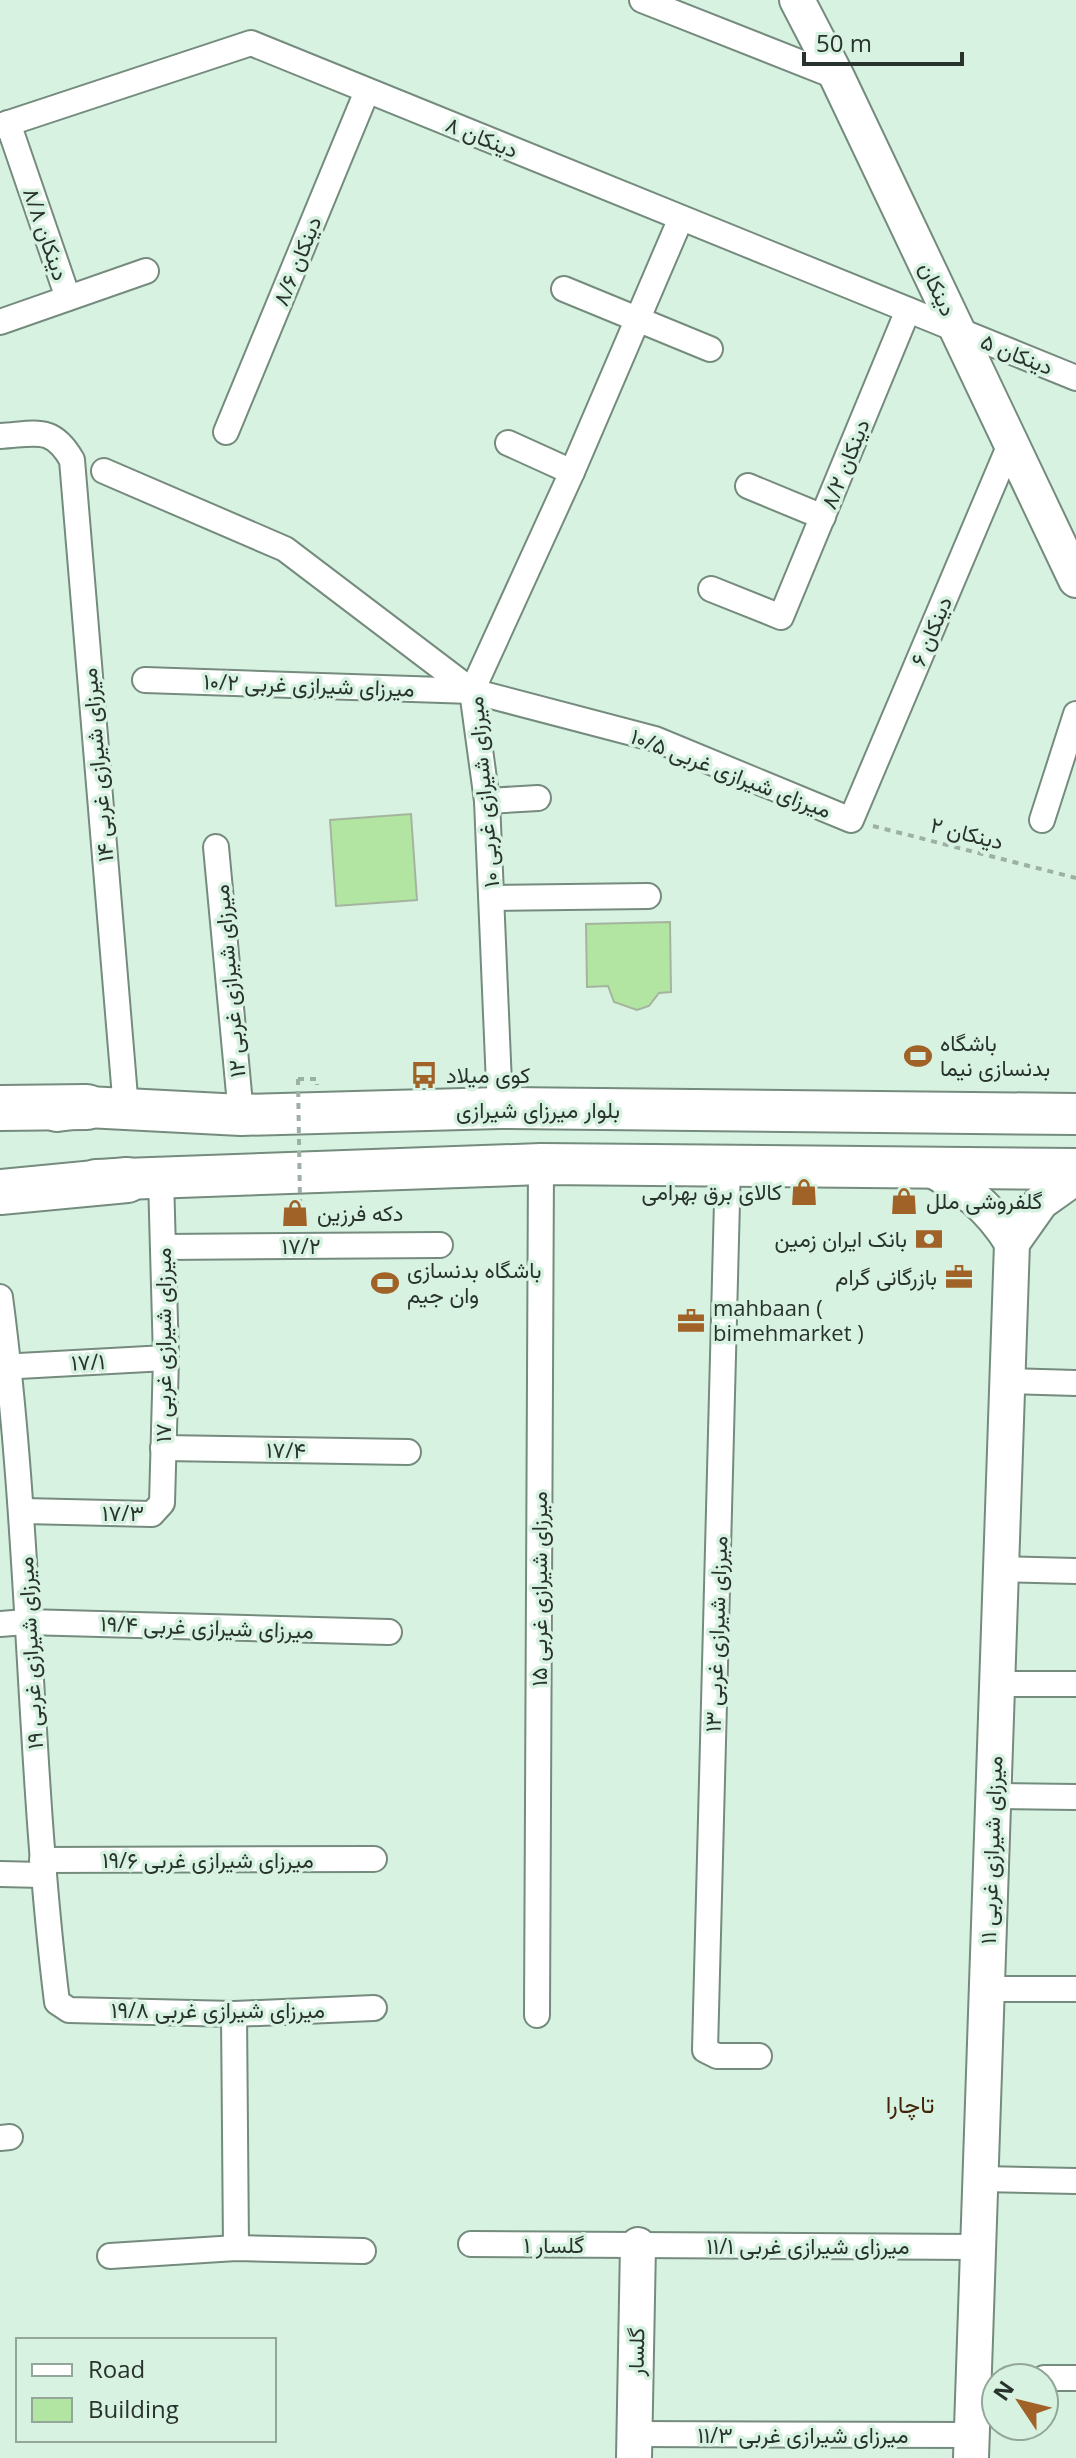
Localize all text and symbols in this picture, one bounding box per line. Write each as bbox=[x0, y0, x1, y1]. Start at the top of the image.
scale bar bbox=[804, 16, 962, 66]
text: 50 m bbox=[816, 26, 872, 59]
street label: ۸ دینکان bbox=[442, 108, 523, 164]
street label: ۸/۸ دینکان bbox=[17, 183, 77, 284]
street label: ۸/۶ دینکان bbox=[265, 211, 328, 310]
street label: دینکان bbox=[913, 257, 964, 321]
street label: ۵ دینکان bbox=[977, 325, 1058, 381]
street label: دینکان ۸/۲ bbox=[812, 414, 876, 513]
street label: دینکان ۶ bbox=[902, 591, 958, 670]
street label: ۱۰/۲ میرزای شیرازی غربی bbox=[203, 665, 415, 703]
street label: ۱۴ میرزای شیرازی غربی bbox=[73, 667, 119, 863]
street label: ۱۰ میرزای شیرازی غربی bbox=[459, 695, 505, 889]
street label: ۱۰/۵ میرزای شیرازی غربی bbox=[627, 720, 836, 824]
street label: دینکان ۲ bbox=[928, 809, 1007, 856]
street label: ۱۲ میرزای شیرازی غربی bbox=[205, 883, 251, 1079]
place label: باشگاه بدنسازی نیما bbox=[940, 1027, 1050, 1082]
sports icon: باشگاه بدنسازی نیما bbox=[903, 1041, 933, 1071]
place label: کوی میلاد bbox=[446, 1059, 531, 1089]
bus stop icon: کوی میلاد bbox=[409, 1060, 439, 1090]
street label: بلوار میرزای شیرازی bbox=[456, 1094, 620, 1124]
place label: کالای برق بهرامی bbox=[641, 1176, 782, 1206]
shop icon: کالای برق بهرامی bbox=[789, 1177, 819, 1207]
place label: گلفروشی ملل bbox=[926, 1185, 1043, 1215]
shop icon: گلفروشی ملل bbox=[889, 1186, 919, 1216]
place label: دکه فرزین bbox=[317, 1197, 403, 1227]
shop icon: دکه فرزین bbox=[280, 1198, 310, 1228]
place label: بانک ایران زمین bbox=[774, 1223, 907, 1253]
bank icon: بانک ایران زمین bbox=[914, 1224, 944, 1254]
street label: ۱۷/۲ bbox=[282, 1230, 320, 1260]
street label: ۱۷ میرزای شیرازی غربی bbox=[147, 1247, 177, 1443]
place label: باشگاه بدنسازی وان جیم bbox=[407, 1254, 541, 1310]
place label: بازرگانی گرام bbox=[835, 1261, 937, 1292]
office icon: بازرگانی گرام bbox=[944, 1262, 974, 1292]
sports icon: باشگاه بدنسازی وان جیم bbox=[370, 1268, 400, 1298]
place label: mahbaan ( bimehmarket ) bbox=[713, 1292, 864, 1347]
office icon: mahbaan ( bimehmarket ) bbox=[676, 1306, 706, 1336]
street label: ۱۷/۱ bbox=[70, 1345, 106, 1377]
street label: ۱۷/۴ bbox=[266, 1434, 306, 1464]
street label: ۱۵ میرزای شیرازی غربی bbox=[523, 1491, 553, 1687]
street label: ۱۷/۳ bbox=[102, 1497, 144, 1527]
street label: ۱۳ میرزای شیرازی غربی bbox=[697, 1535, 733, 1733]
street label: ۱۹ میرزای شیرازی غربی bbox=[9, 1556, 49, 1750]
street label: ۱۹/۴ میرزای شیرازی غربی bbox=[100, 1607, 314, 1645]
street label: میرزای شیرازی غربی ۱۱ bbox=[972, 1755, 1008, 1945]
street label: ۱۹/۶ میرزای شیرازی غربی bbox=[102, 1844, 314, 1874]
street label: ۱۹/۸ میرزای شیرازی غربی bbox=[111, 1994, 325, 2024]
district label: تاچارا bbox=[886, 2087, 934, 2121]
street label: گلسار ۱ bbox=[524, 2229, 585, 2259]
street label: میرزای شیرازی غربی ۱۱/۱ bbox=[706, 2230, 910, 2260]
street label: گلسار bbox=[620, 2327, 650, 2378]
legend bbox=[16, 2338, 276, 2442]
text: Road bbox=[88, 2352, 145, 2385]
north arrow bbox=[980, 2362, 1060, 2442]
text: N bbox=[985, 2374, 1020, 2406]
text: Building bbox=[88, 2392, 179, 2425]
street label: میرزای شیرازی غربی ۱۱/۳ bbox=[697, 2419, 909, 2449]

